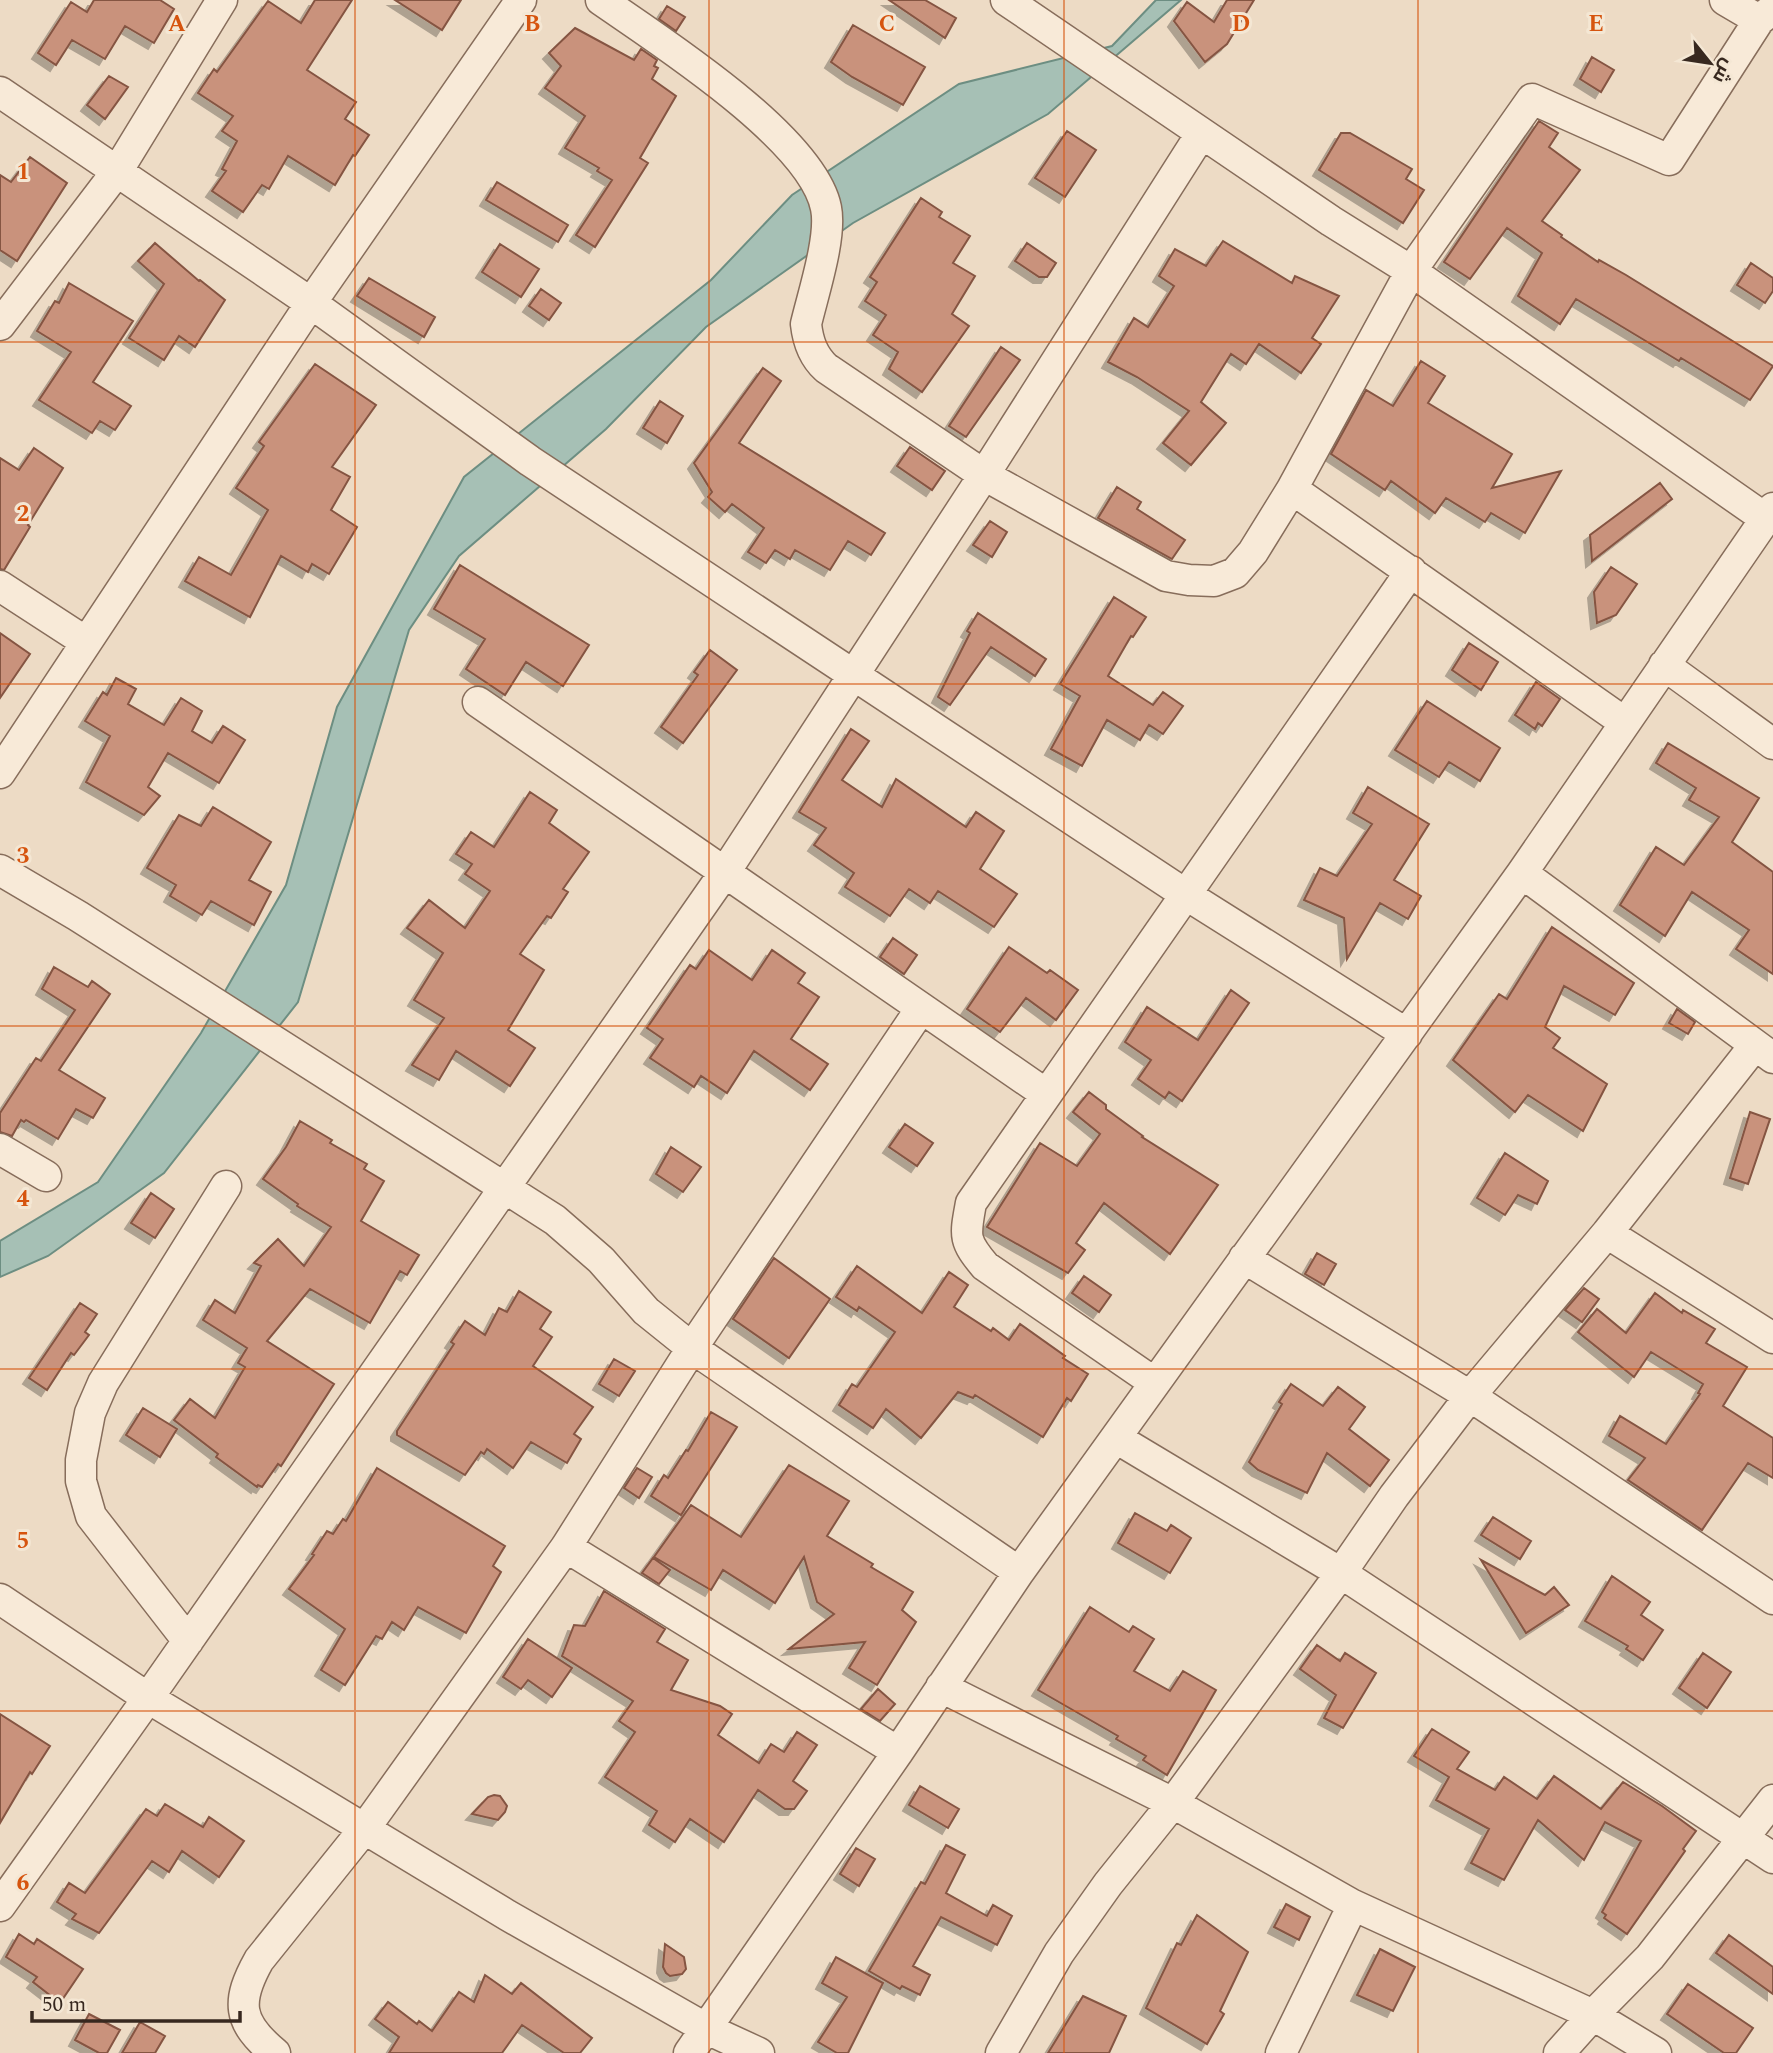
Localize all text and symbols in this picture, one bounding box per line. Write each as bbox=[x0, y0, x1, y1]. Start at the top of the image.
text: A bbox=[168, 7, 186, 42]
text: B bbox=[524, 7, 540, 42]
text: C bbox=[879, 7, 895, 42]
text: D bbox=[1232, 7, 1250, 42]
text: E bbox=[1588, 7, 1604, 42]
north arrow bbox=[1675, 28, 1745, 98]
text: ش bbox=[1705, 53, 1742, 89]
text: 1 bbox=[17, 155, 29, 190]
text: 2 bbox=[17, 497, 30, 532]
text: 3 bbox=[17, 839, 30, 874]
text: 4 bbox=[17, 1182, 30, 1217]
text: 5 bbox=[17, 1524, 29, 1559]
text: 6 bbox=[17, 1866, 30, 1901]
scale bar bbox=[32, 1980, 240, 2024]
text: 50 m bbox=[42, 1989, 86, 2021]

